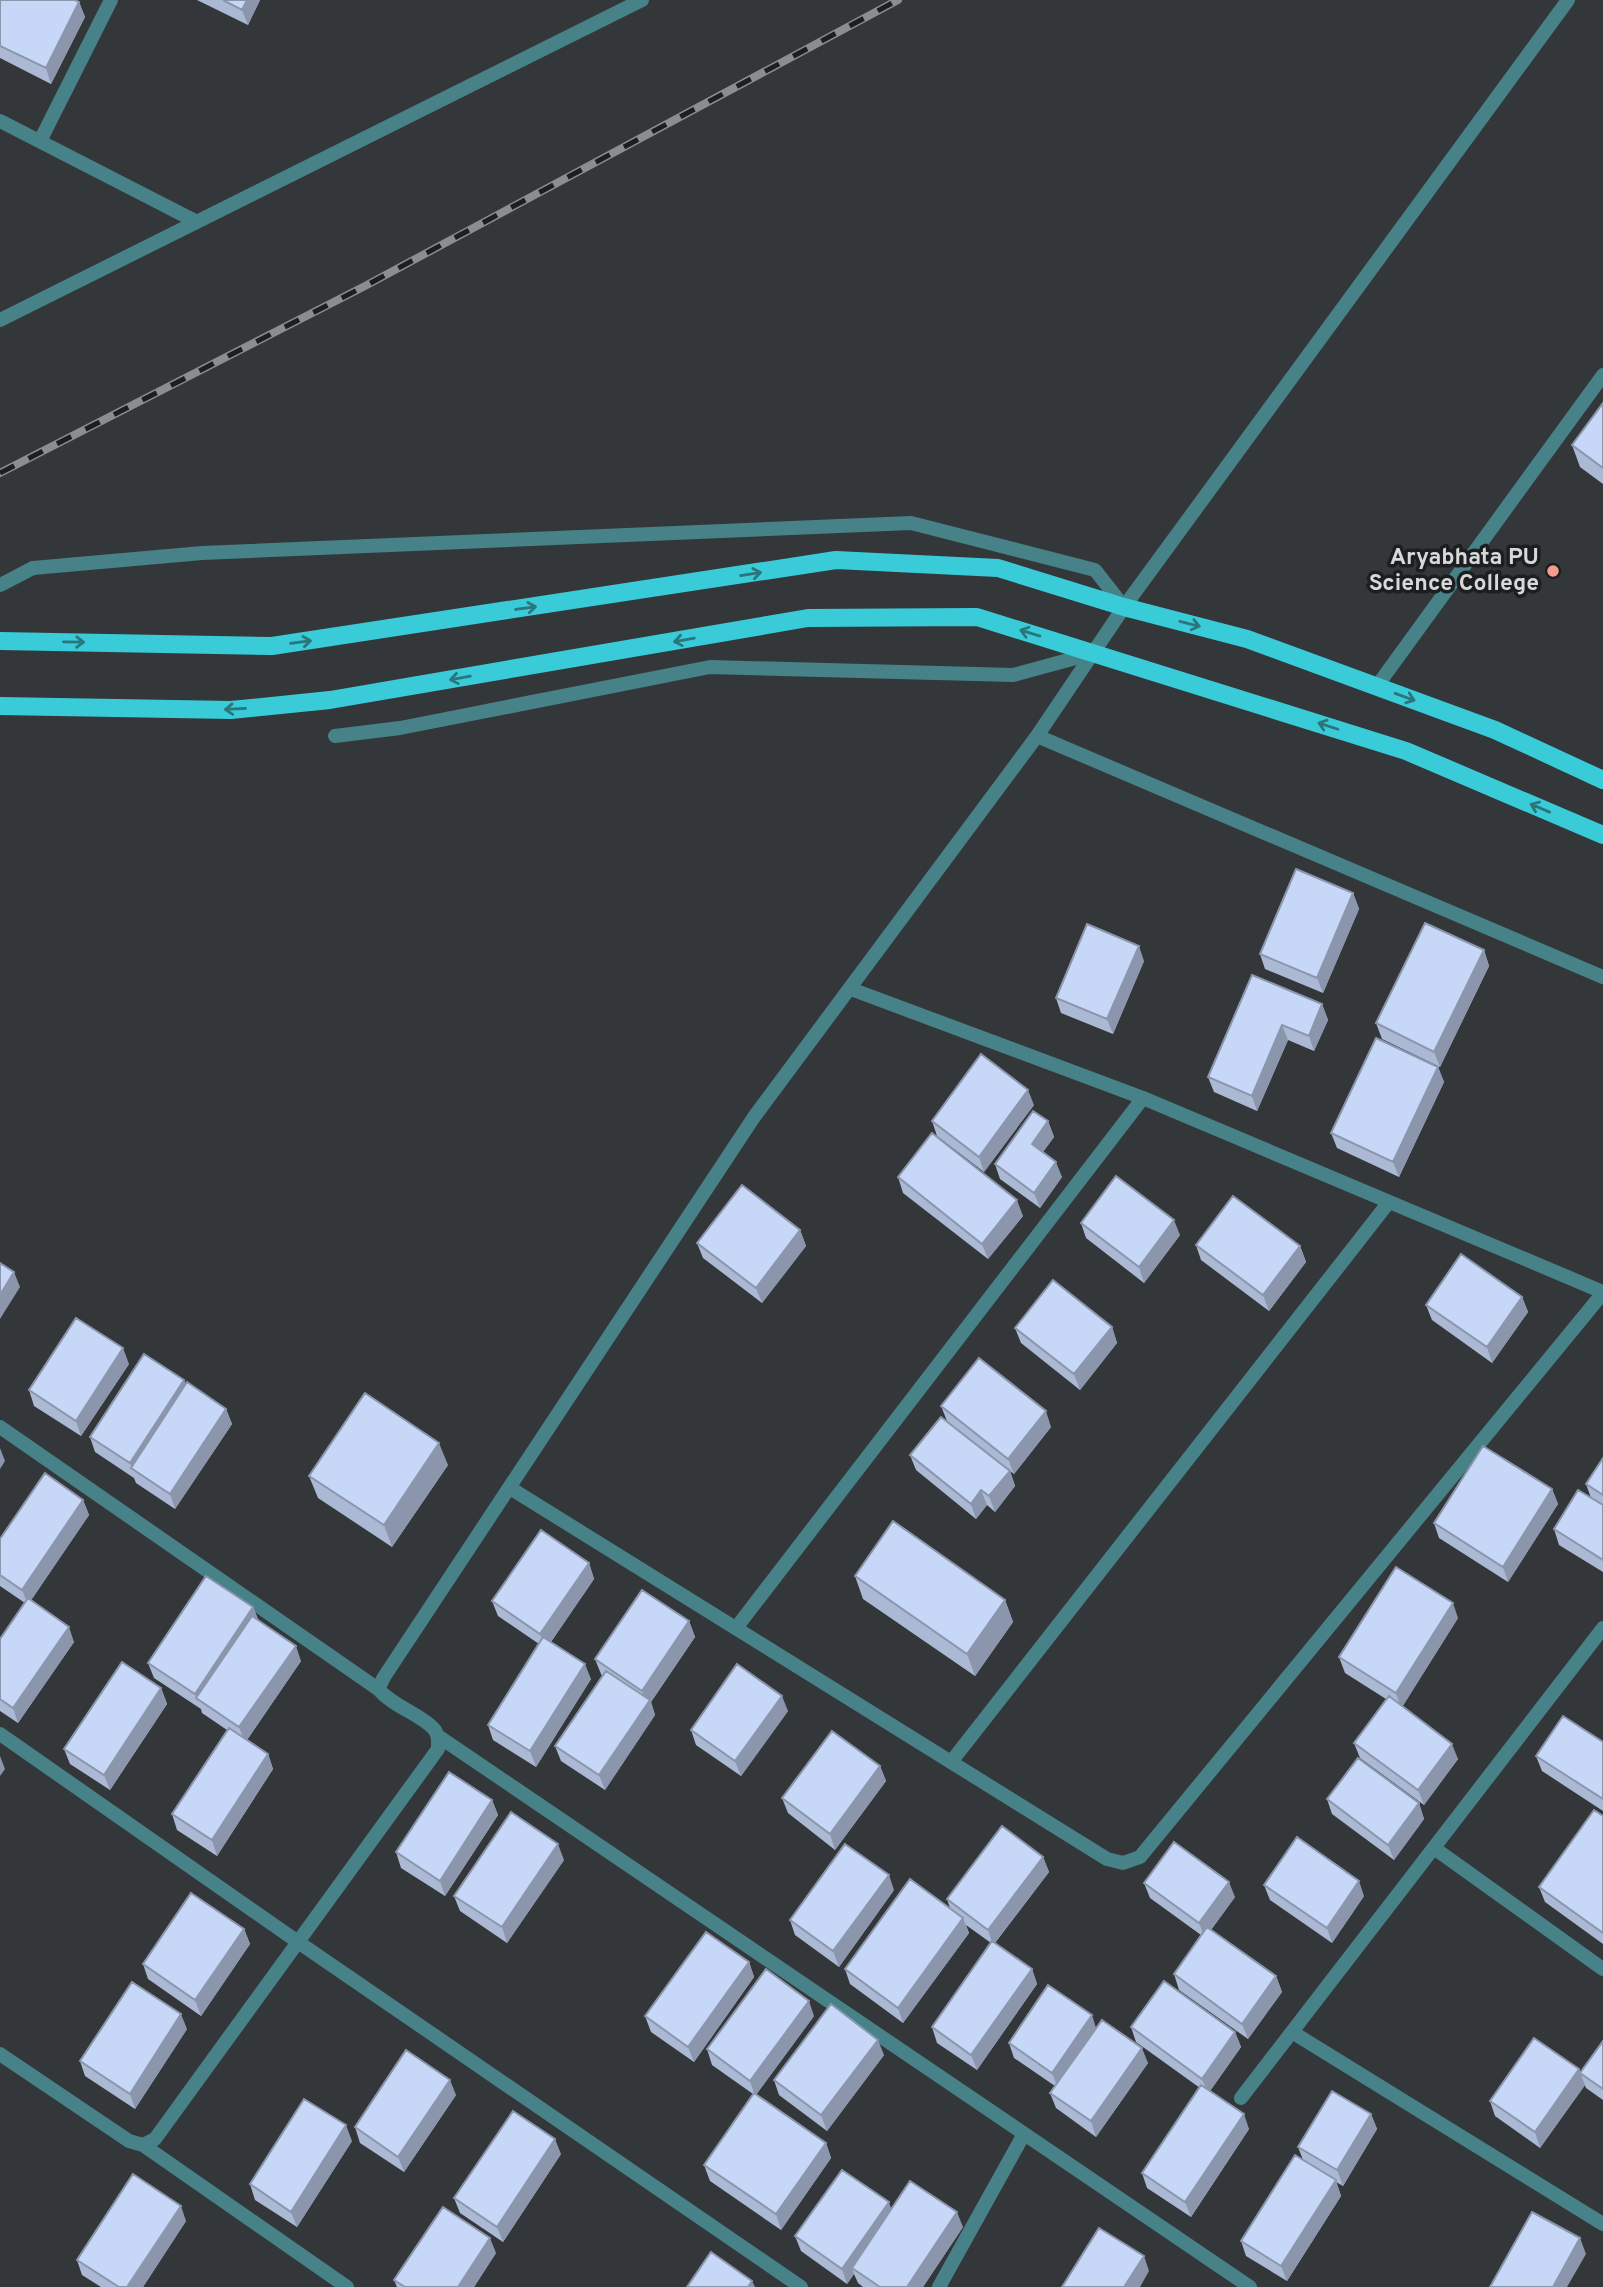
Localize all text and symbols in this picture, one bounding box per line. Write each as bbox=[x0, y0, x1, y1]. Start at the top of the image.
place label: Aryabhata PU Science College bbox=[1369, 544, 1539, 599]
marker: Aryabhata PU Science College bbox=[1545, 563, 1561, 579]
one-way arrow bbox=[739, 567, 761, 580]
one-way arrow bbox=[514, 601, 537, 614]
one-way arrow bbox=[1178, 618, 1201, 631]
one-way arrow bbox=[1019, 626, 1041, 639]
one-way arrow bbox=[673, 633, 696, 647]
one-way arrow bbox=[62, 635, 85, 649]
one-way arrow bbox=[289, 635, 312, 648]
one-way arrow bbox=[449, 672, 472, 685]
one-way arrow bbox=[1394, 692, 1416, 704]
one-way arrow bbox=[224, 703, 247, 716]
one-way arrow bbox=[1318, 719, 1340, 732]
one-way arrow bbox=[1530, 801, 1552, 814]

